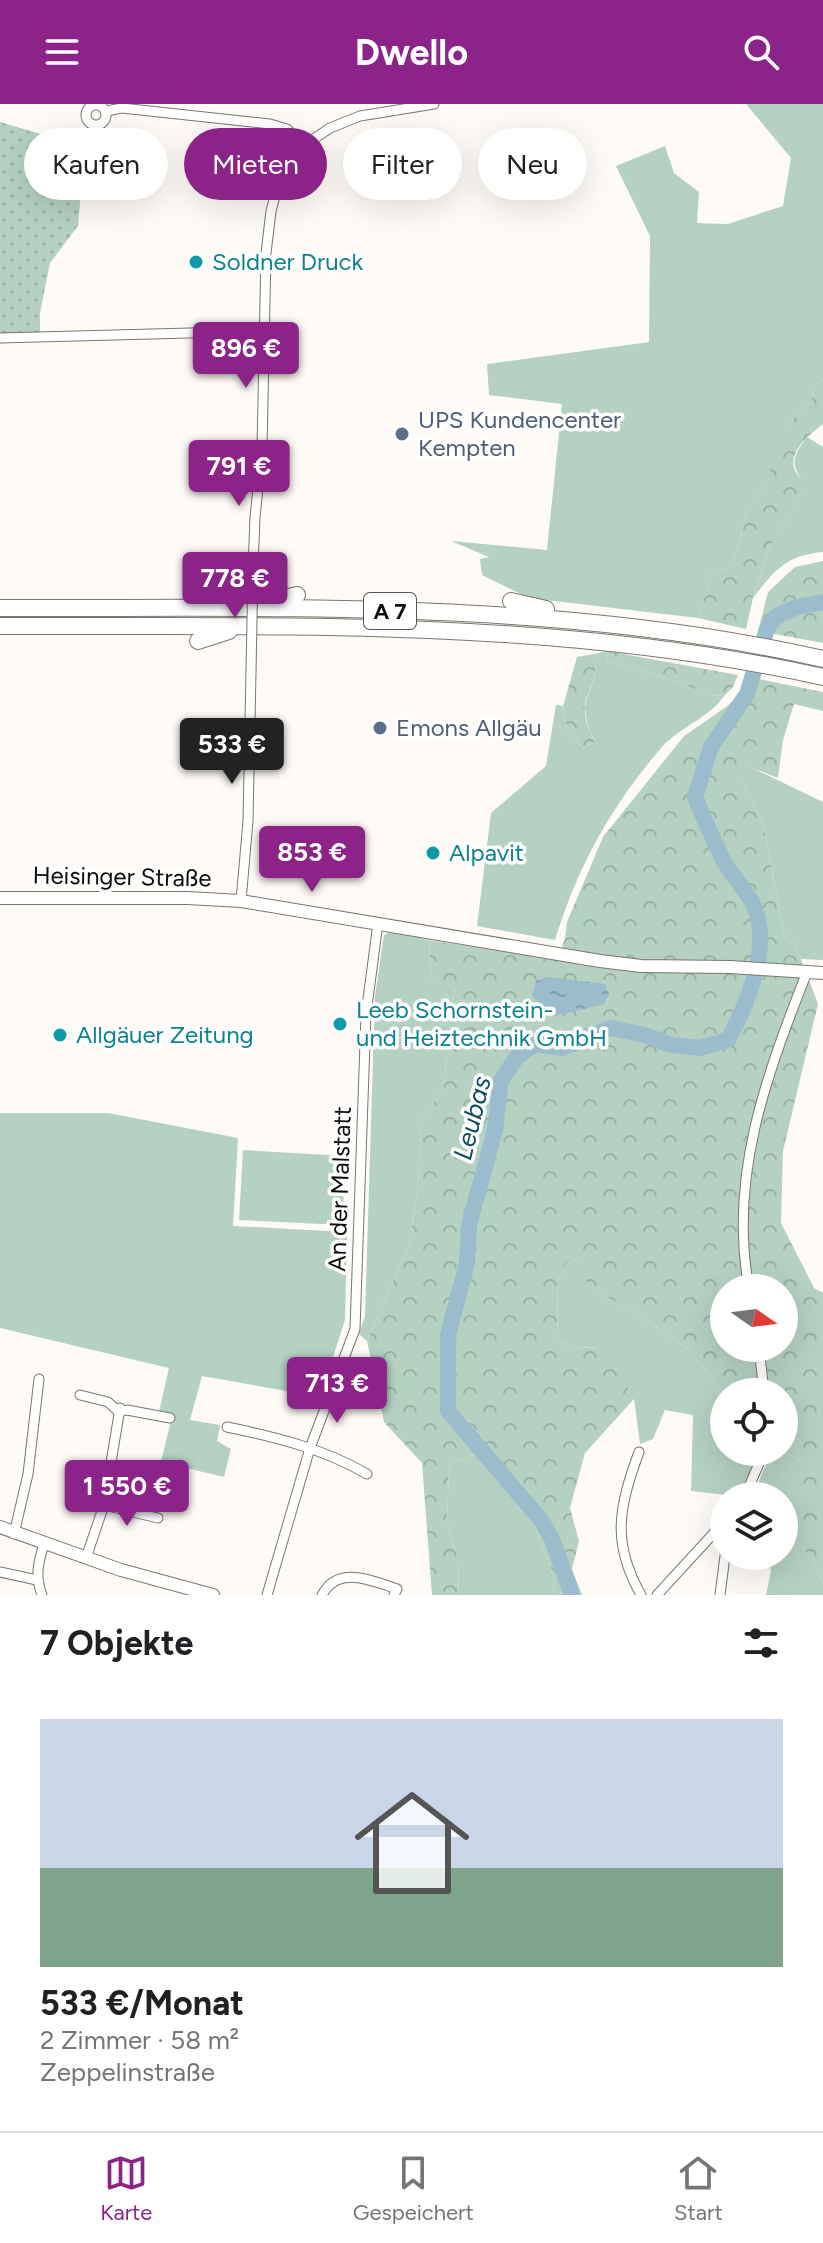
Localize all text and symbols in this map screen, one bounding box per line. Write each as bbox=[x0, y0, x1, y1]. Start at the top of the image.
icon: menu bbox=[40, 30, 84, 74]
icon: search bbox=[739, 30, 783, 74]
text: Dwello bbox=[355, 31, 468, 74]
chip: Kaufen bbox=[24, 128, 168, 200]
chip: Mieten bbox=[184, 128, 327, 200]
chip: Filter bbox=[343, 128, 462, 200]
chip: Neu bbox=[478, 128, 587, 200]
place label: Soldner Druck bbox=[212, 247, 364, 276]
marker: Soldner Druck bbox=[187, 253, 205, 271]
pin: 896 € bbox=[190, 322, 302, 390]
text: 896 € bbox=[211, 332, 281, 364]
place label: UPS Kundencenter Kempten bbox=[418, 405, 621, 462]
marker: UPS Kundencenter Kempten bbox=[393, 425, 411, 443]
pin: 791 € bbox=[183, 440, 295, 508]
text: 791 € bbox=[207, 450, 271, 482]
pin: 778 € bbox=[179, 552, 291, 620]
text: 778 € bbox=[200, 562, 270, 594]
road number: A 7 bbox=[364, 593, 416, 629]
place label: Emons Allgäu bbox=[396, 713, 542, 742]
pin: 533 € bbox=[176, 718, 288, 786]
marker: Emons Allgäu bbox=[371, 719, 389, 737]
text: 533 € bbox=[198, 728, 266, 760]
pin: 853 € bbox=[256, 826, 368, 894]
text: 853 € bbox=[277, 836, 347, 868]
place label: Alpavit bbox=[449, 838, 524, 867]
marker: Alpavit bbox=[424, 844, 442, 862]
street label: Heisinger Straße bbox=[32, 860, 212, 893]
place label: Leeb Schornstein- und Heiztechnik GmbH bbox=[356, 995, 607, 1052]
marker: Leeb Schornstein- und Heiztechnik GmbH bbox=[331, 1015, 349, 1033]
place label: Allgäuer Zeitung bbox=[76, 1020, 254, 1049]
marker: Allgäuer Zeitung bbox=[51, 1026, 69, 1044]
water label: Leubas bbox=[446, 1073, 498, 1163]
street label: An der Malstatt bbox=[322, 1106, 357, 1272]
north arrow bbox=[710, 1274, 798, 1362]
map controls bbox=[710, 1274, 798, 1570]
pin: 713 € bbox=[281, 1357, 393, 1425]
text: 713 € bbox=[305, 1367, 369, 1399]
button: locate bbox=[710, 1378, 798, 1466]
pin: 1 550 € bbox=[53, 1460, 201, 1528]
text: 1 550 € bbox=[83, 1470, 171, 1502]
button: layers bbox=[710, 1482, 798, 1570]
icon: filters bbox=[739, 1621, 783, 1665]
text: 7 Objekte bbox=[40, 1623, 193, 1664]
icon: home bbox=[340, 1771, 484, 1915]
text: 533 €/Monat bbox=[40, 1983, 244, 2024]
text: 2 Zimmer · 58 m² bbox=[40, 2024, 239, 2056]
text: Zeppelinstraße bbox=[40, 2056, 215, 2088]
tab: Karte bbox=[100, 2151, 152, 2226]
tab: Gespeichert bbox=[353, 2151, 474, 2226]
tab: Start bbox=[674, 2151, 723, 2226]

